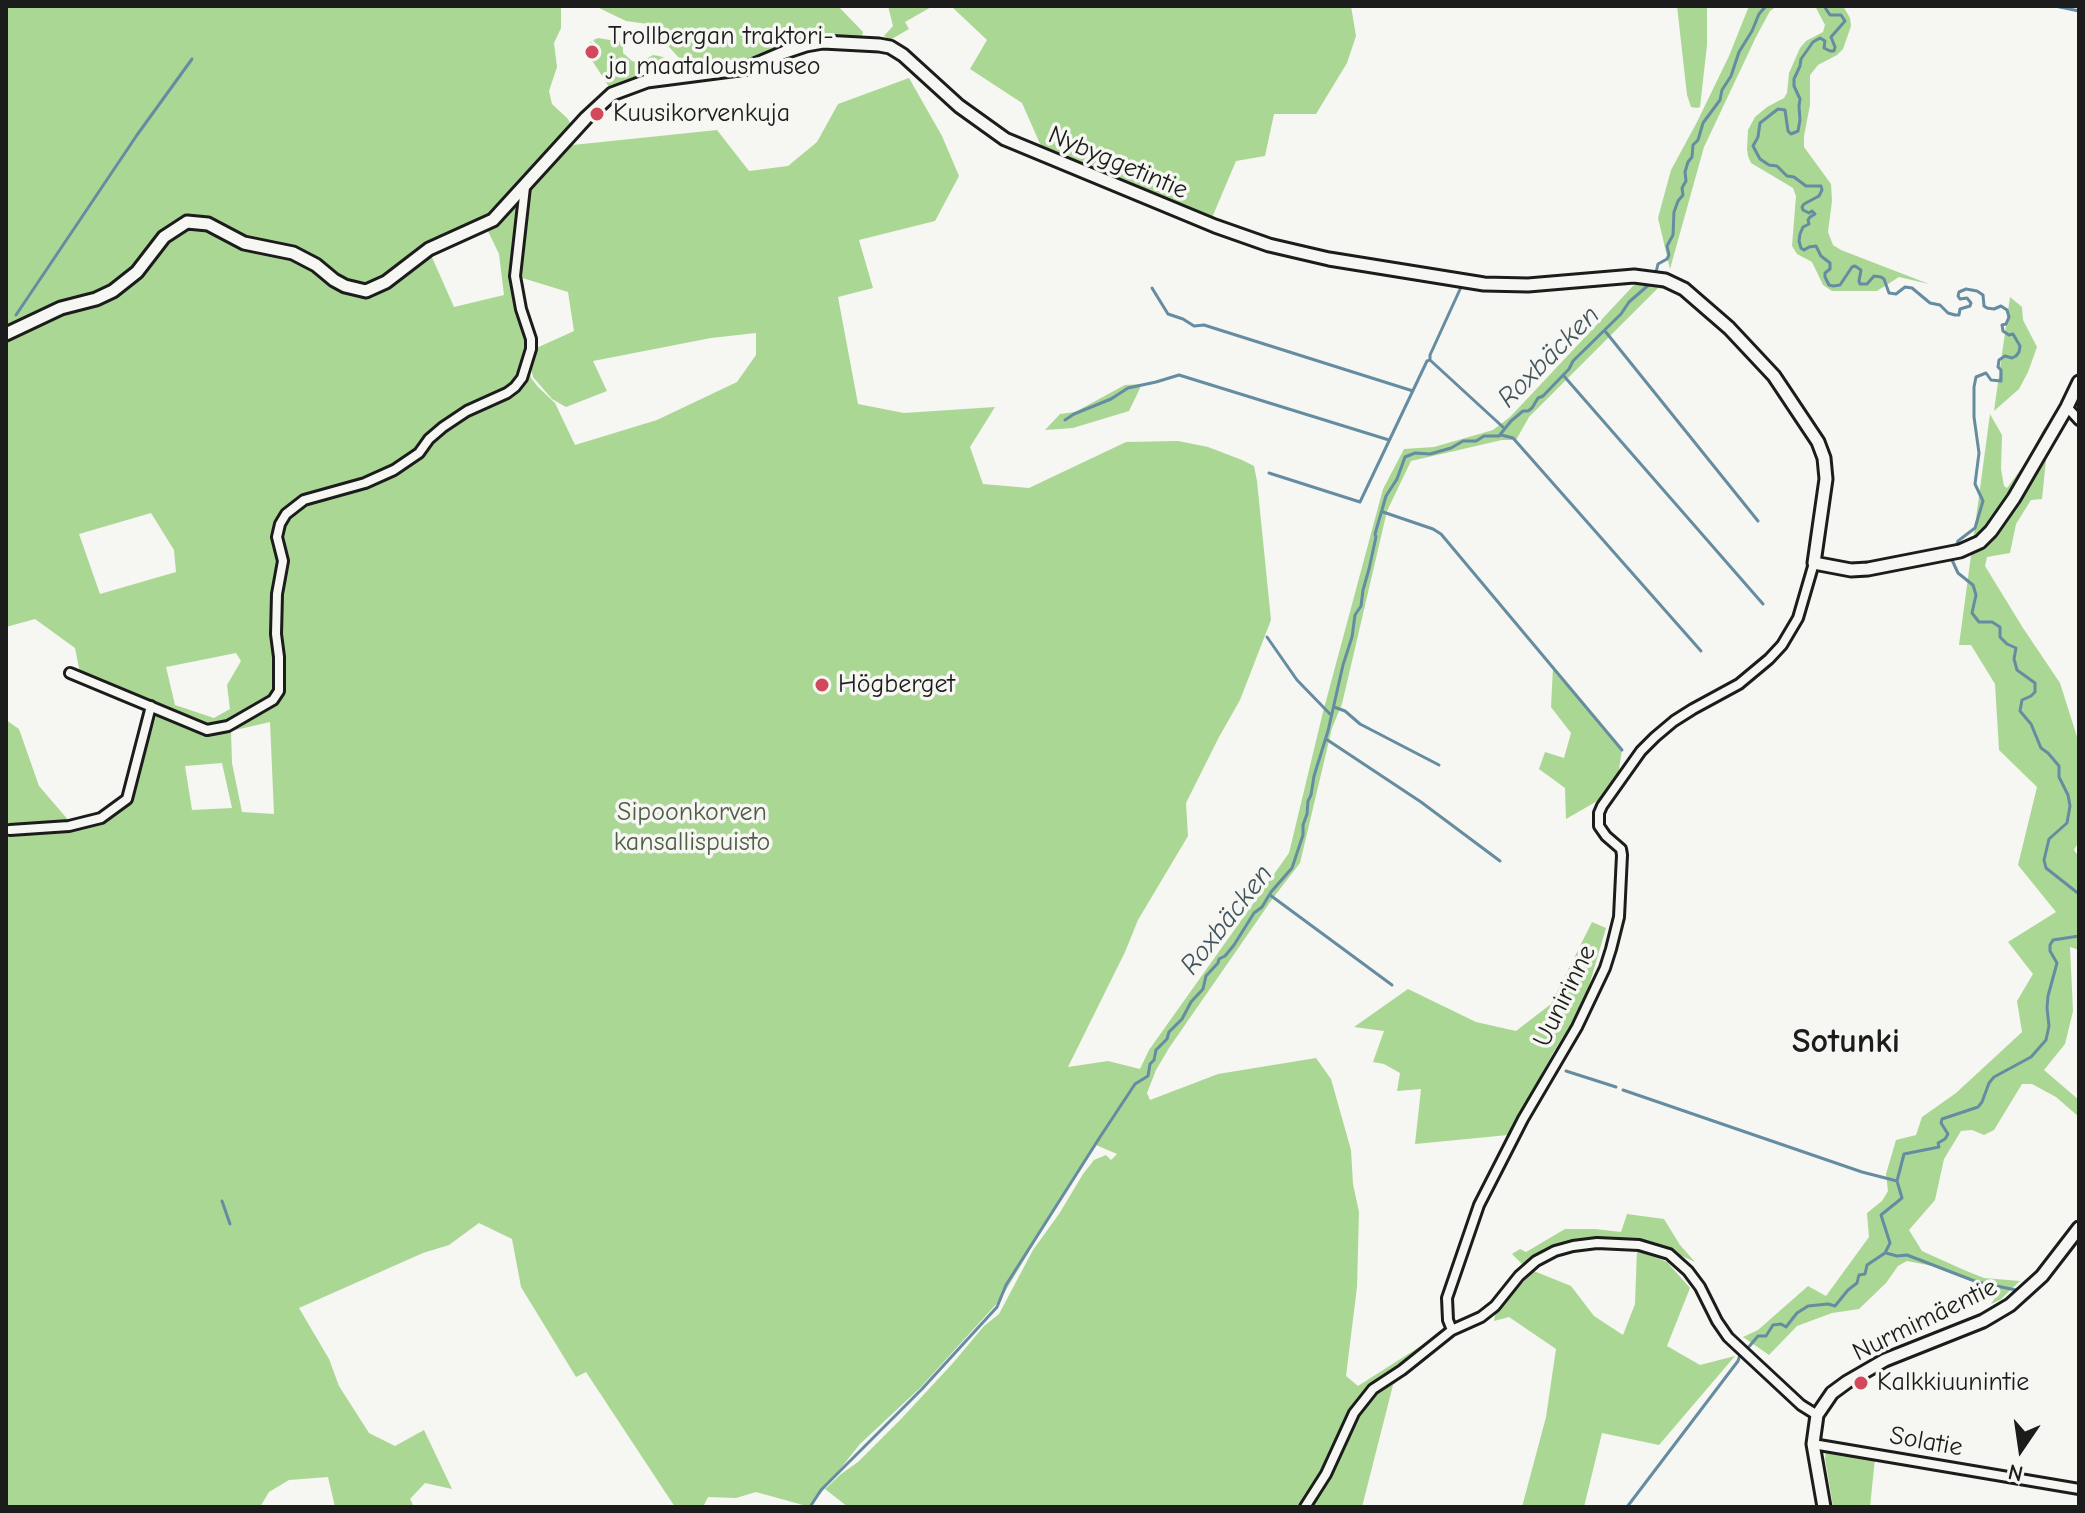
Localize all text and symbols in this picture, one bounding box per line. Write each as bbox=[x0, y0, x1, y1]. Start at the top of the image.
place label: Trollbergan traktori- ja maatalousmuseo bbox=[608, 21, 834, 82]
marker: Trollbergan traktori- ja maatalousmuseo bbox=[583, 43, 601, 61]
place label: Kuusikorvenkuja bbox=[613, 98, 790, 130]
marker: Kuusikorvenkuja bbox=[588, 105, 606, 123]
street label: Nybyggetintie bbox=[1044, 120, 1192, 206]
water label: Roxbäcken bbox=[1491, 299, 1607, 415]
place label: Högberget bbox=[838, 669, 955, 701]
marker: Högberget bbox=[813, 676, 831, 694]
park label: Sipoonkorven kansallispuisto bbox=[614, 797, 770, 858]
water label: Roxbäcken bbox=[1174, 858, 1280, 982]
street label: Uunirinne bbox=[1527, 940, 1603, 1052]
district label: Sotunki bbox=[1792, 1022, 1900, 1062]
street label: Nurmimäentie bbox=[1848, 1272, 2002, 1368]
place label: Kalkkiuunintie bbox=[1877, 1367, 2029, 1399]
marker: Kalkkiuunintie bbox=[1852, 1374, 1870, 1392]
north arrow bbox=[1981, 1409, 2061, 1489]
street label: Solatie bbox=[1887, 1420, 1965, 1464]
text: N bbox=[2006, 1458, 2026, 1487]

